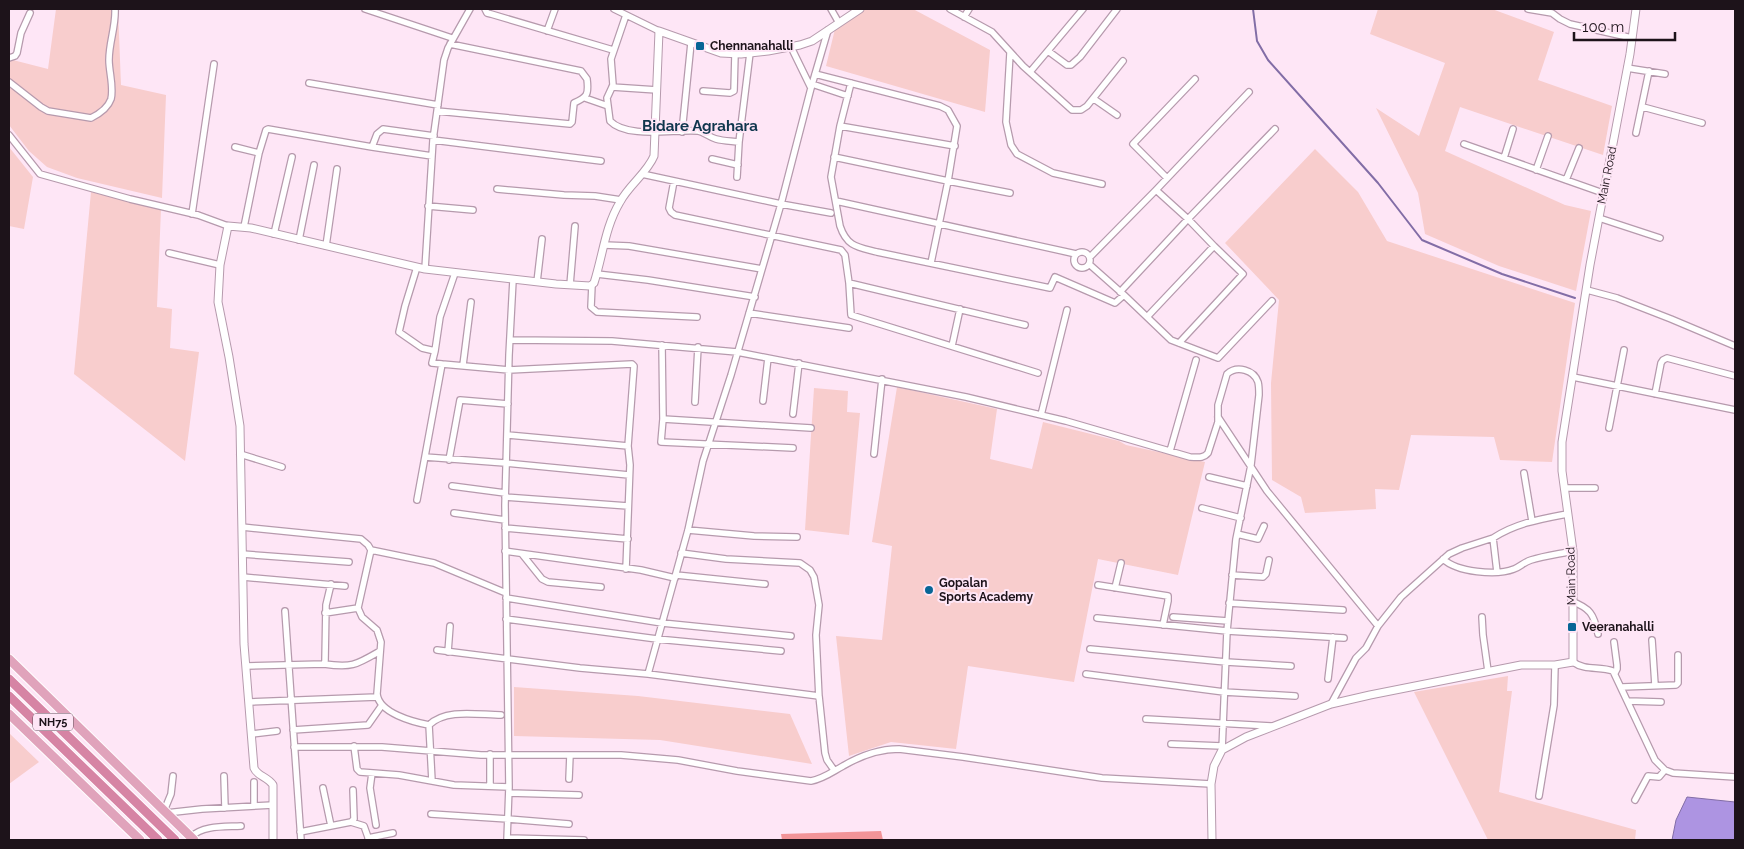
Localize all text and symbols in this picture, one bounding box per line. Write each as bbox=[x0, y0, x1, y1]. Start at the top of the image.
scale bar bbox=[1574, 10, 1675, 42]
text: 100 m bbox=[1582, 18, 1624, 36]
place label: Chennanahalli bbox=[710, 39, 793, 53]
marker: Chennanahalli bbox=[694, 40, 706, 52]
district label: Bidare Agrahara bbox=[642, 117, 758, 135]
street label: Main Road bbox=[1595, 145, 1619, 205]
street label: Main Road bbox=[1563, 547, 1579, 605]
place label: Gopalan Sports Academy bbox=[939, 576, 1033, 604]
marker: Gopalan Sports Academy bbox=[923, 584, 935, 596]
place label: Veeranahalli bbox=[1582, 620, 1654, 634]
marker: Veeranahalli bbox=[1566, 621, 1578, 633]
road number: NH75 bbox=[33, 714, 73, 730]

